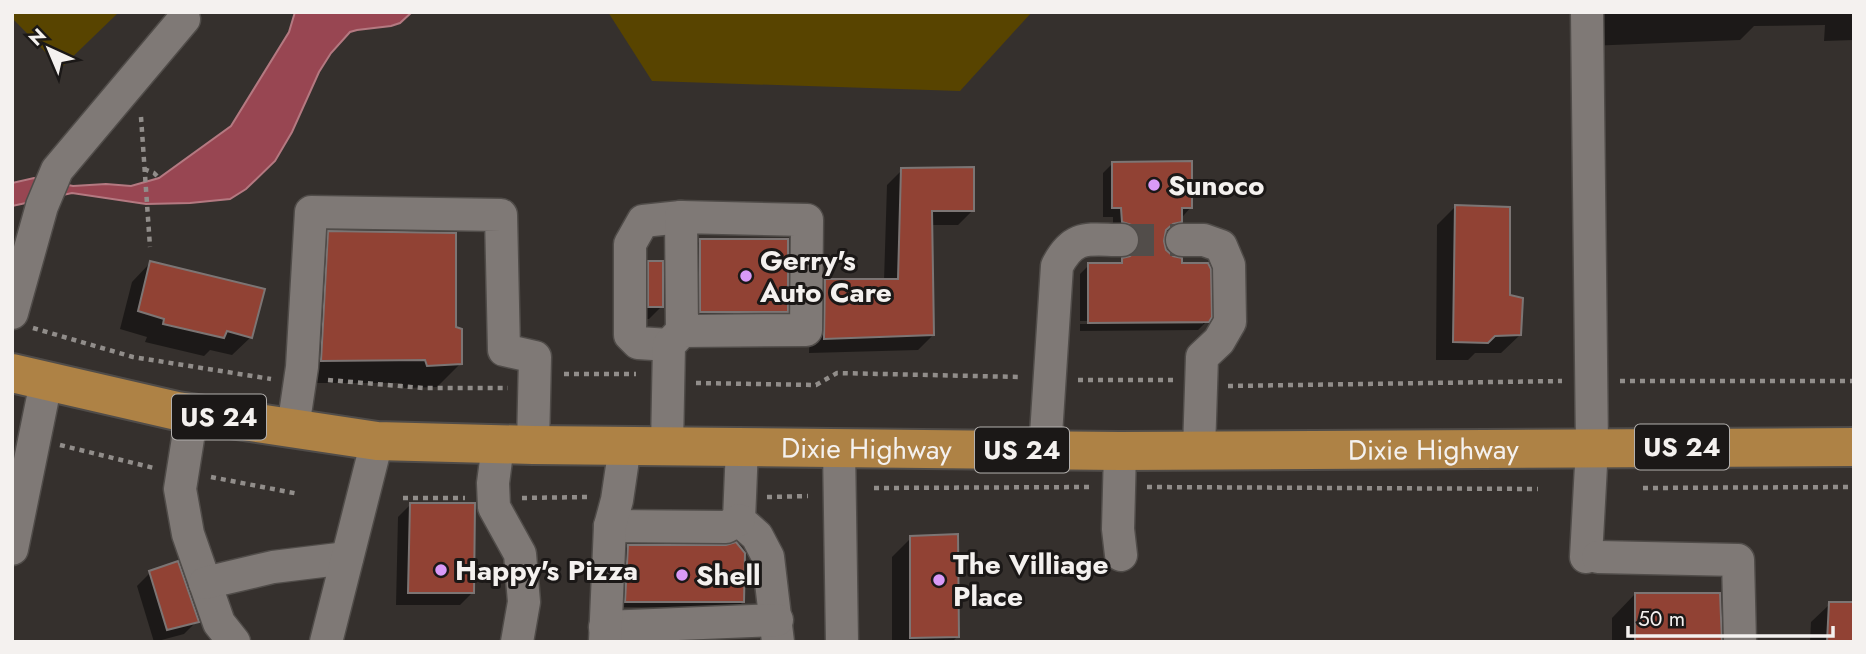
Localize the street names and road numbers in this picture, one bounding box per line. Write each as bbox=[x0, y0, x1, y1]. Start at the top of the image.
road number: US 24 bbox=[172, 394, 266, 440]
road number: US 24 bbox=[1635, 424, 1729, 470]
street label: Dixie Highway bbox=[781, 427, 953, 470]
road number: US 24 bbox=[975, 428, 1069, 472]
street label: Dixie Highway bbox=[1348, 428, 1520, 470]

